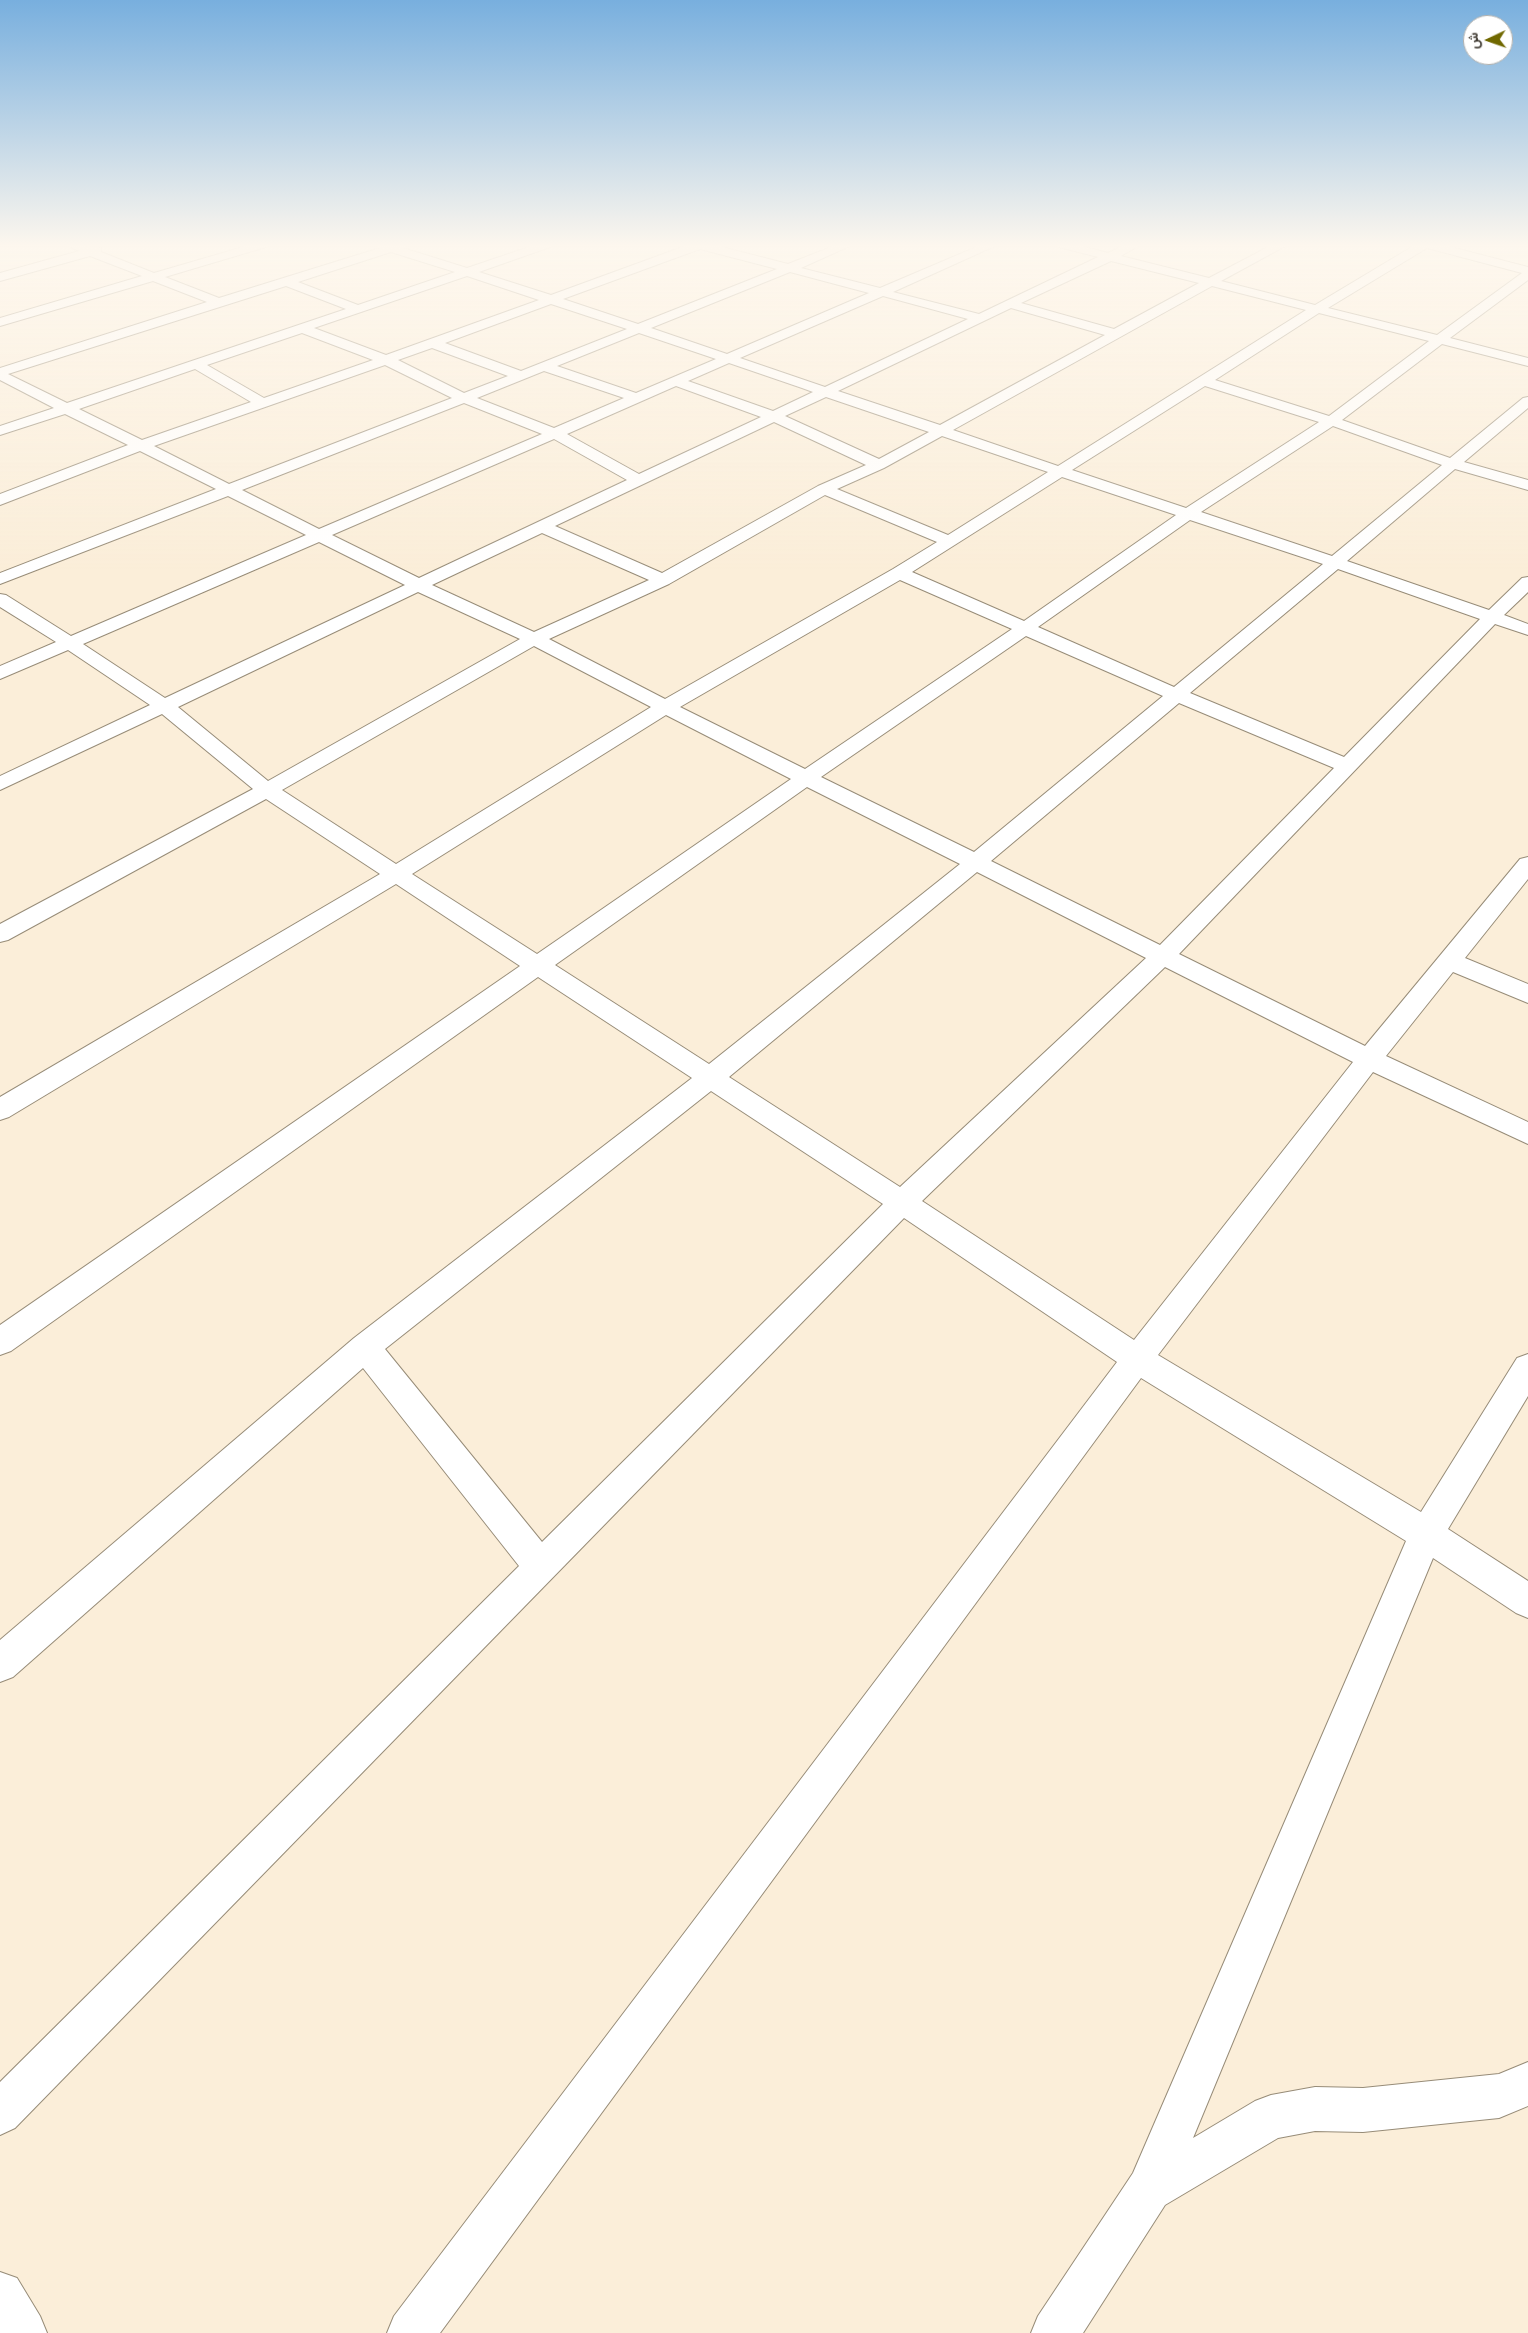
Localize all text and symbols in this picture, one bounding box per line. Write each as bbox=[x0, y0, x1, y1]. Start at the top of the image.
north arrow bbox=[1463, 15, 1513, 65]
text: ش bbox=[1465, 32, 1482, 50]

